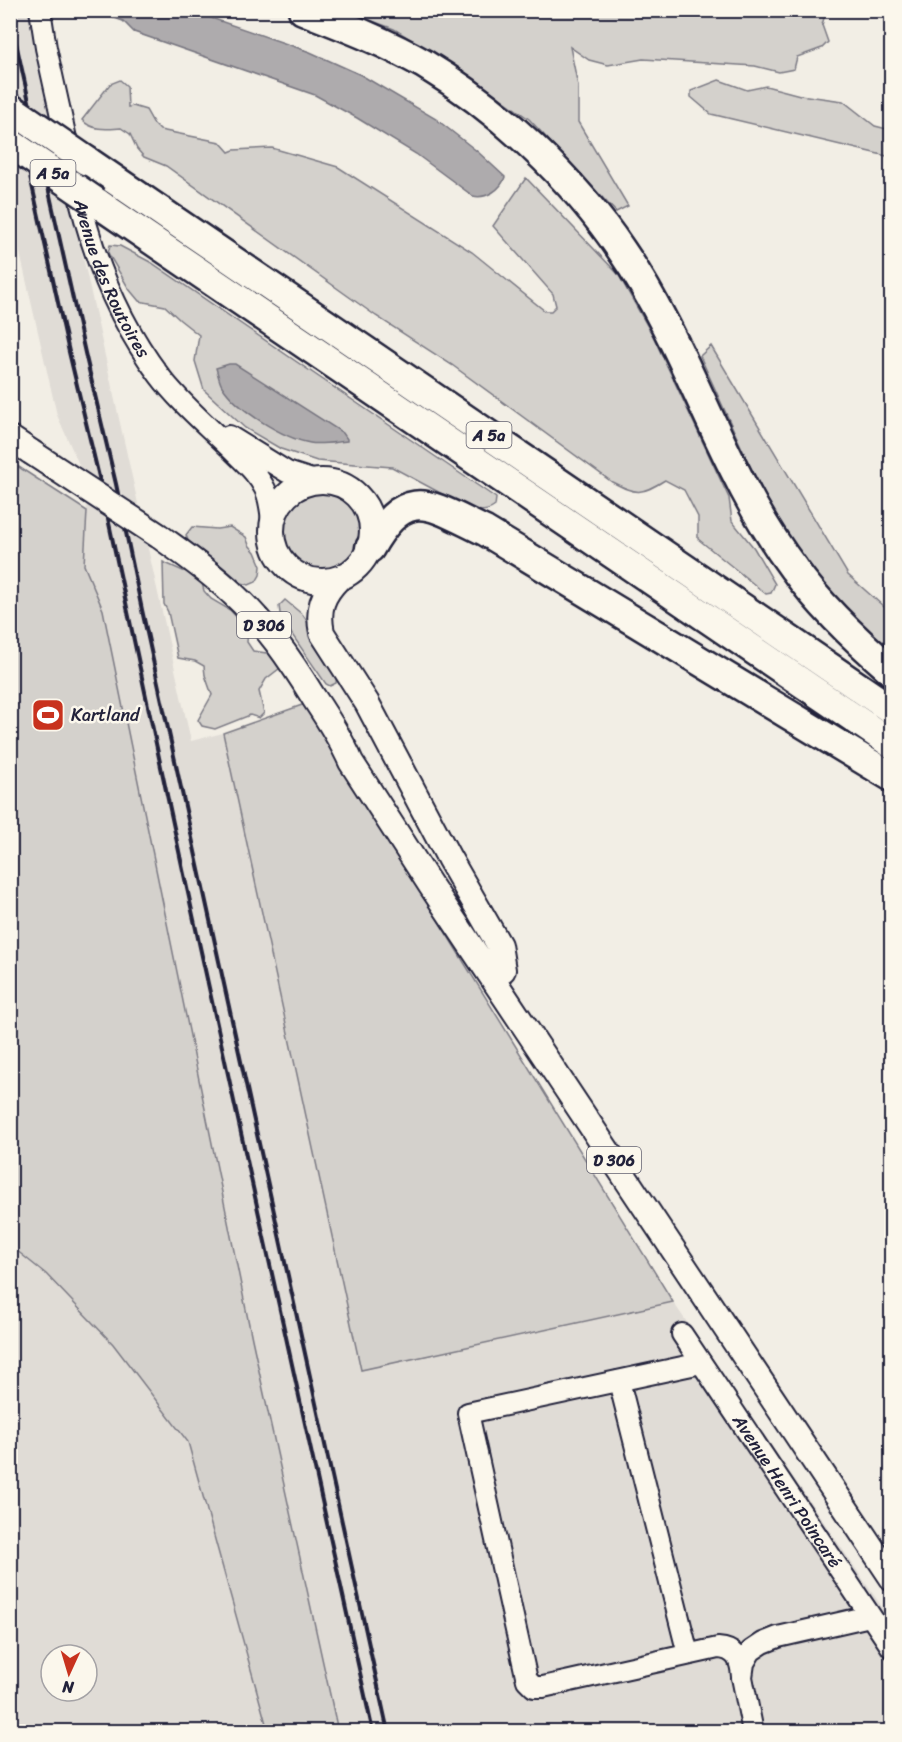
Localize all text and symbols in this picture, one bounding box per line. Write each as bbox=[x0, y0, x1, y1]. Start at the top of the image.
road number: A 5a bbox=[31, 160, 76, 186]
street label: Avenue des Routoires bbox=[64, 195, 159, 365]
road number: A 5a bbox=[466, 422, 512, 448]
road number: D 306 bbox=[237, 612, 291, 638]
sports icon: Kartland bbox=[30, 697, 66, 733]
place label: Kartland bbox=[71, 699, 141, 731]
road number: D 306 bbox=[587, 1147, 641, 1173]
street label: Avenue Henri Poincaré bbox=[723, 1407, 850, 1575]
north arrow bbox=[39, 1643, 99, 1703]
text: N bbox=[61, 1673, 76, 1702]

